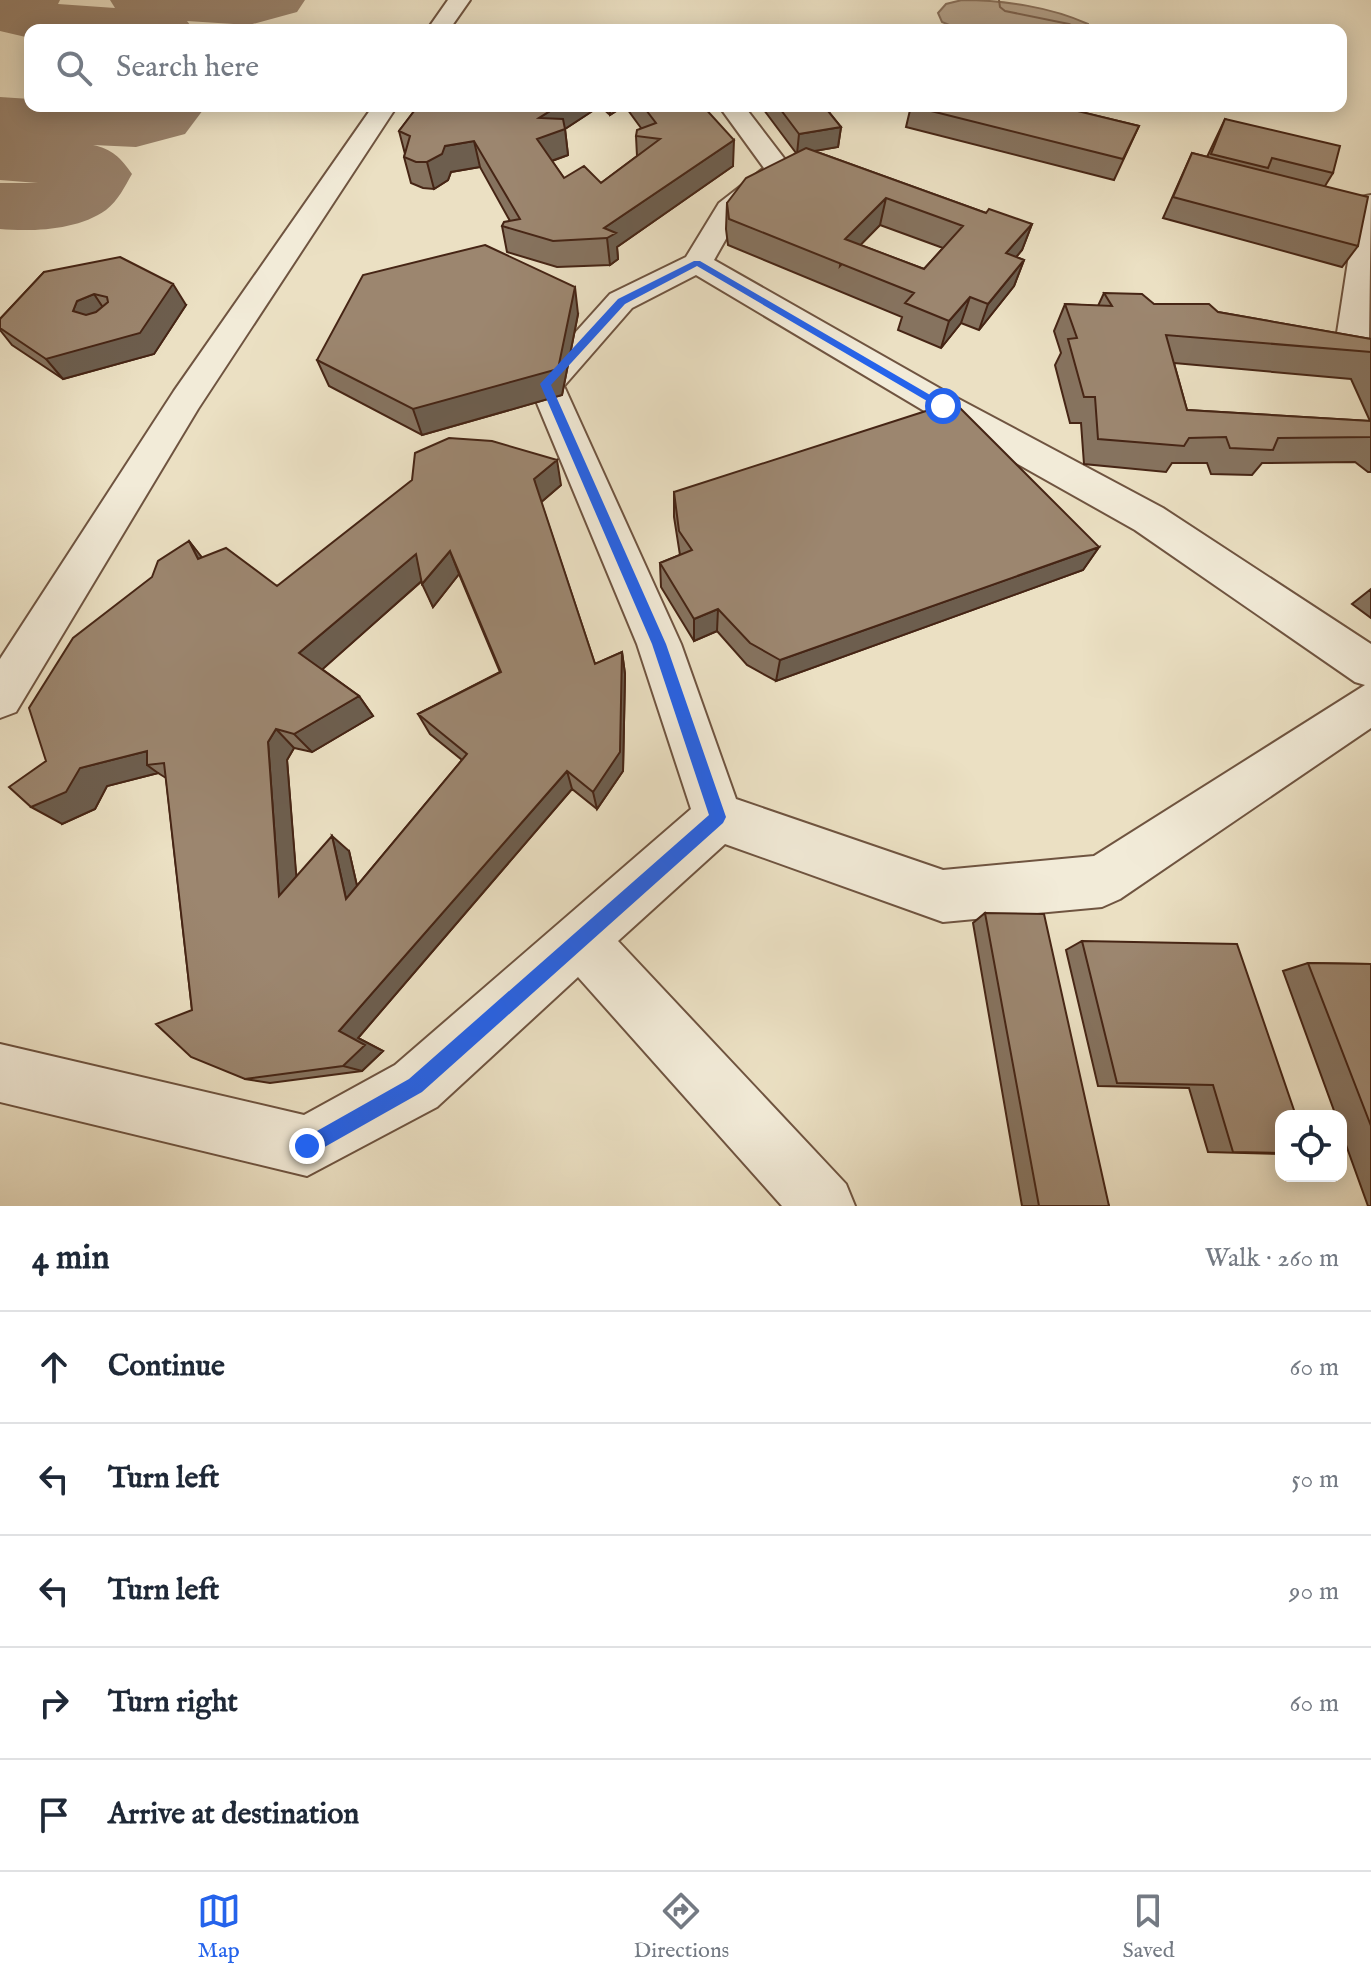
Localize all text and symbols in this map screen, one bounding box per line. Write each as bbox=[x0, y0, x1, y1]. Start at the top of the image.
search box bbox=[24, 24, 1347, 112]
icon: search bbox=[52, 46, 96, 90]
text: Search here bbox=[116, 49, 259, 87]
route start bbox=[925, 388, 961, 424]
map controls bbox=[1275, 1110, 1347, 1182]
button: locate bbox=[1275, 1110, 1347, 1182]
route end bbox=[289, 1128, 325, 1164]
text: 4 min bbox=[32, 1237, 110, 1280]
text: Walk · 260 m bbox=[1205, 1242, 1339, 1275]
icon: ahead bbox=[32, 1345, 76, 1389]
text: Continue bbox=[108, 1348, 225, 1386]
text: 60 m bbox=[1290, 1351, 1339, 1384]
icon: left bbox=[32, 1457, 76, 1501]
text: Turn left bbox=[108, 1460, 219, 1498]
text: 50 m bbox=[1291, 1463, 1339, 1496]
icon: left bbox=[32, 1569, 76, 1613]
text: Turn left bbox=[108, 1572, 219, 1610]
text: 90 m bbox=[1289, 1575, 1339, 1608]
icon: right bbox=[32, 1681, 76, 1725]
text: Turn right bbox=[108, 1684, 238, 1722]
text: 60 m bbox=[1290, 1687, 1339, 1720]
icon: arrive bbox=[32, 1793, 76, 1837]
text: Arrive at destination bbox=[108, 1796, 359, 1834]
tab: Map bbox=[197, 1889, 241, 1965]
tab: Directions bbox=[634, 1889, 729, 1965]
tab: Saved bbox=[1122, 1889, 1174, 1965]

